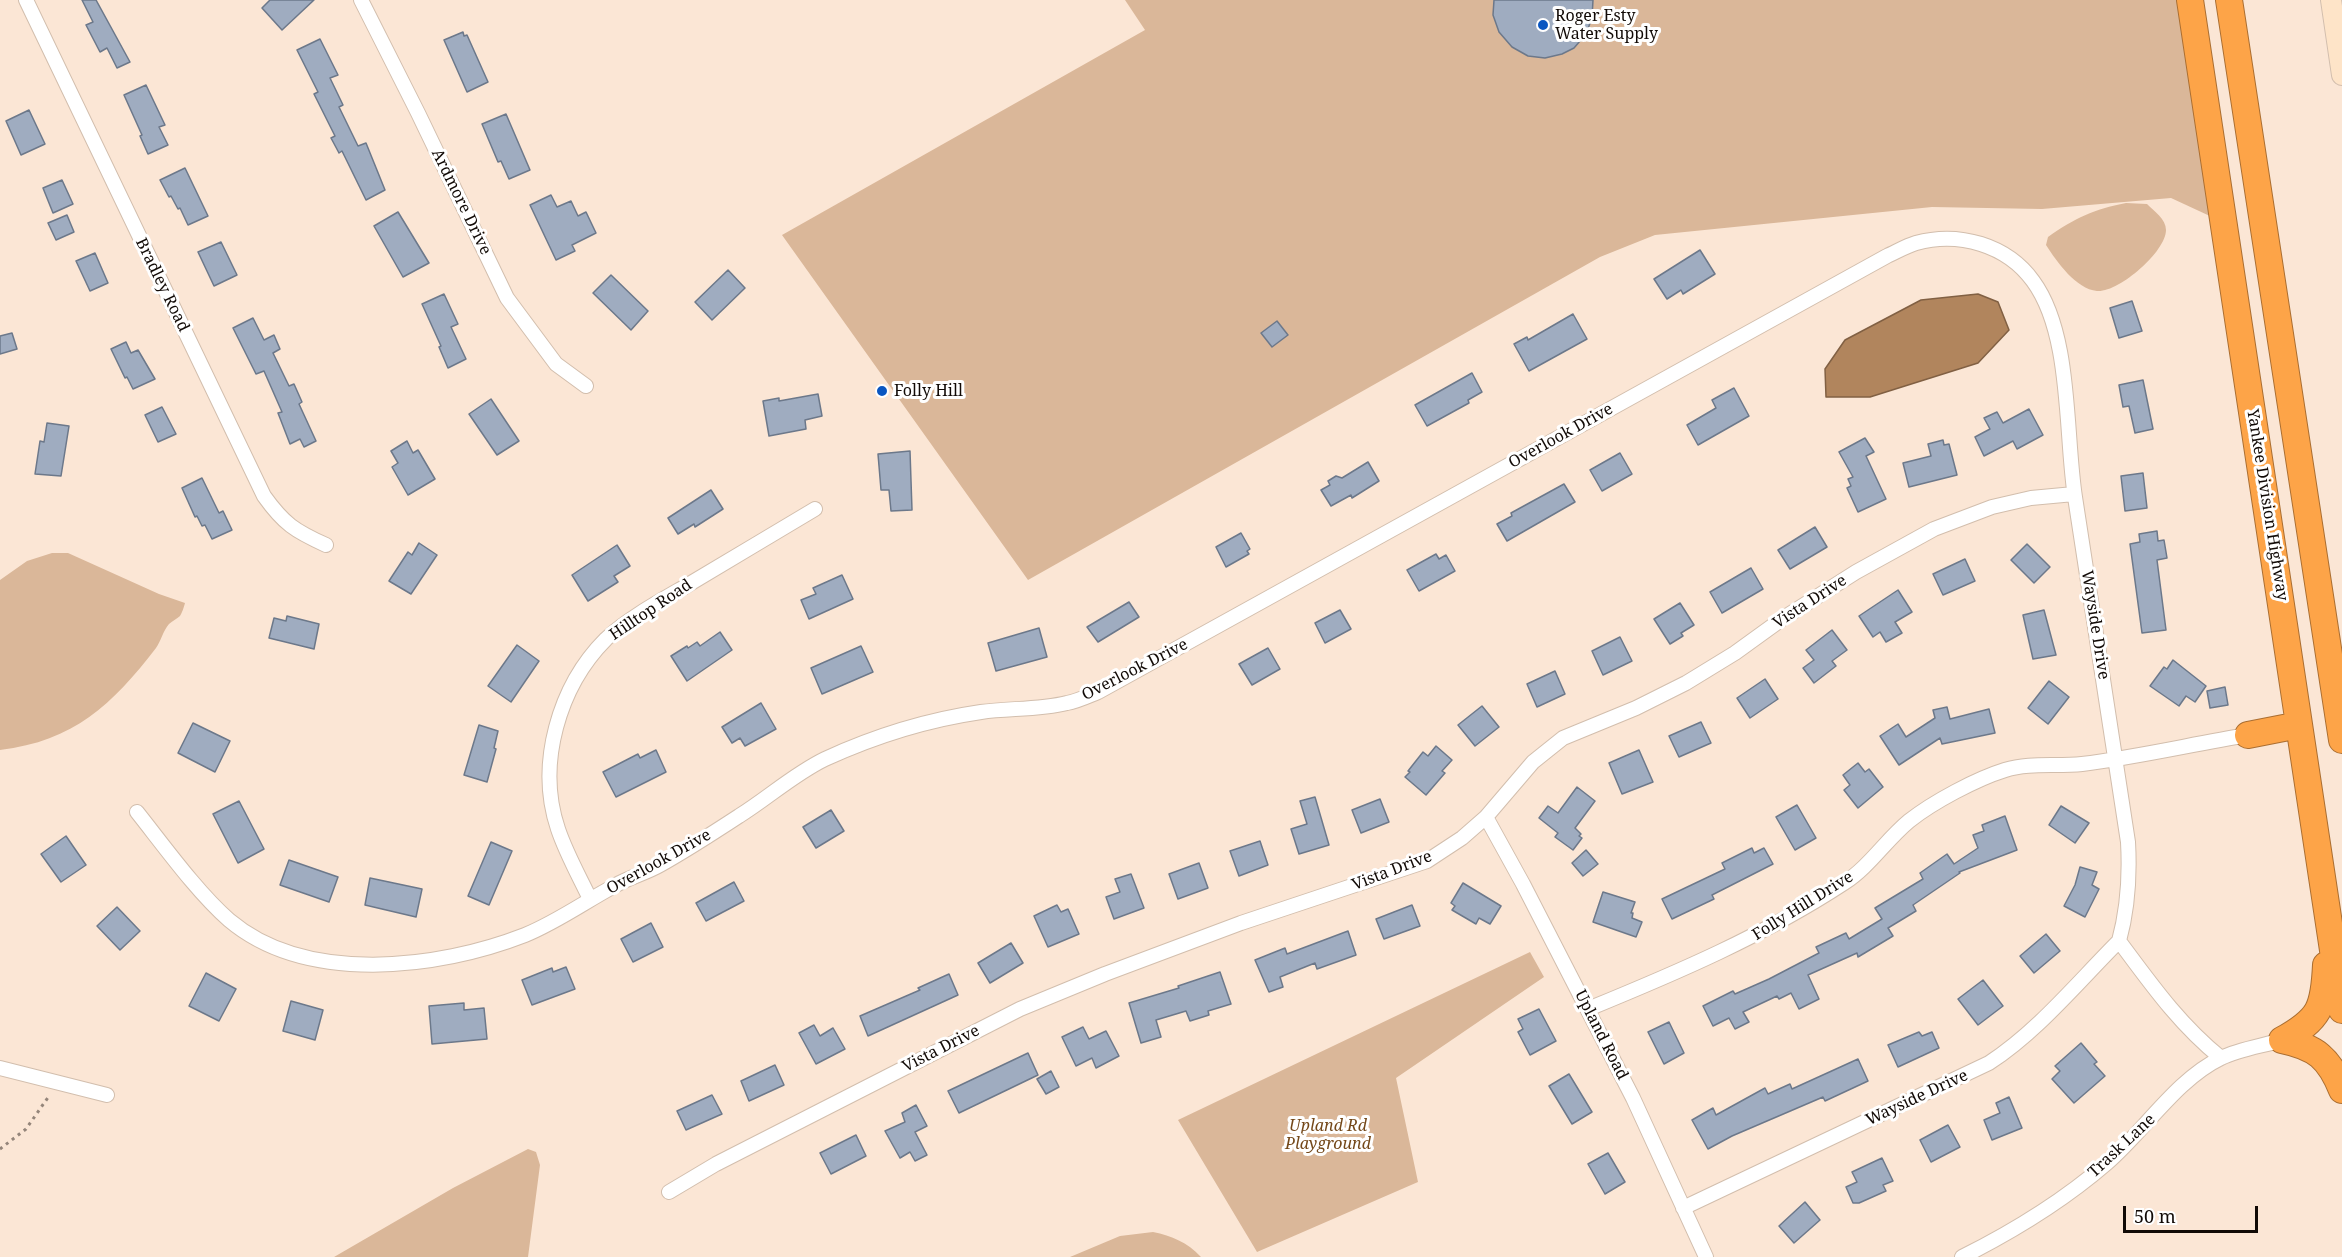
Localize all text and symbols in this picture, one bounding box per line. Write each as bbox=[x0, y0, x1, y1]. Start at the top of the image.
place label: Roger Esty Water Supply bbox=[1555, 6, 1658, 44]
marker: Roger Esty Water Supply bbox=[1536, 18, 1550, 32]
street label: Ardmore Drive bbox=[427, 146, 495, 258]
street label: Bradley Road bbox=[131, 235, 193, 335]
place label: Folly Hill bbox=[894, 381, 963, 401]
marker: Folly Hill bbox=[875, 384, 889, 398]
street label: Overlook Drive bbox=[1505, 399, 1617, 473]
street label: Yankee Division Highway bbox=[2242, 408, 2292, 602]
street label: Wayside Drive bbox=[2077, 569, 2113, 681]
street label: Vista Drive bbox=[1770, 571, 1850, 633]
street label: Hilltop Road bbox=[606, 575, 696, 645]
street label: Overlook Drive bbox=[1079, 635, 1191, 705]
street label: Overlook Drive bbox=[603, 825, 715, 899]
street label: Vista Drive bbox=[1349, 847, 1435, 895]
street label: Folly Hill Drive bbox=[1749, 867, 1857, 945]
street label: Upland Road bbox=[1570, 987, 1632, 1083]
street label: Vista Drive bbox=[899, 1021, 983, 1077]
street label: Wayside Drive bbox=[1863, 1066, 1971, 1130]
street label: Trask Lane bbox=[2085, 1110, 2159, 1182]
park label: Upland Rd Playground bbox=[1285, 1116, 1371, 1154]
scale bar bbox=[2126, 1194, 2261, 1232]
text: 50 m bbox=[2134, 1204, 2176, 1228]

